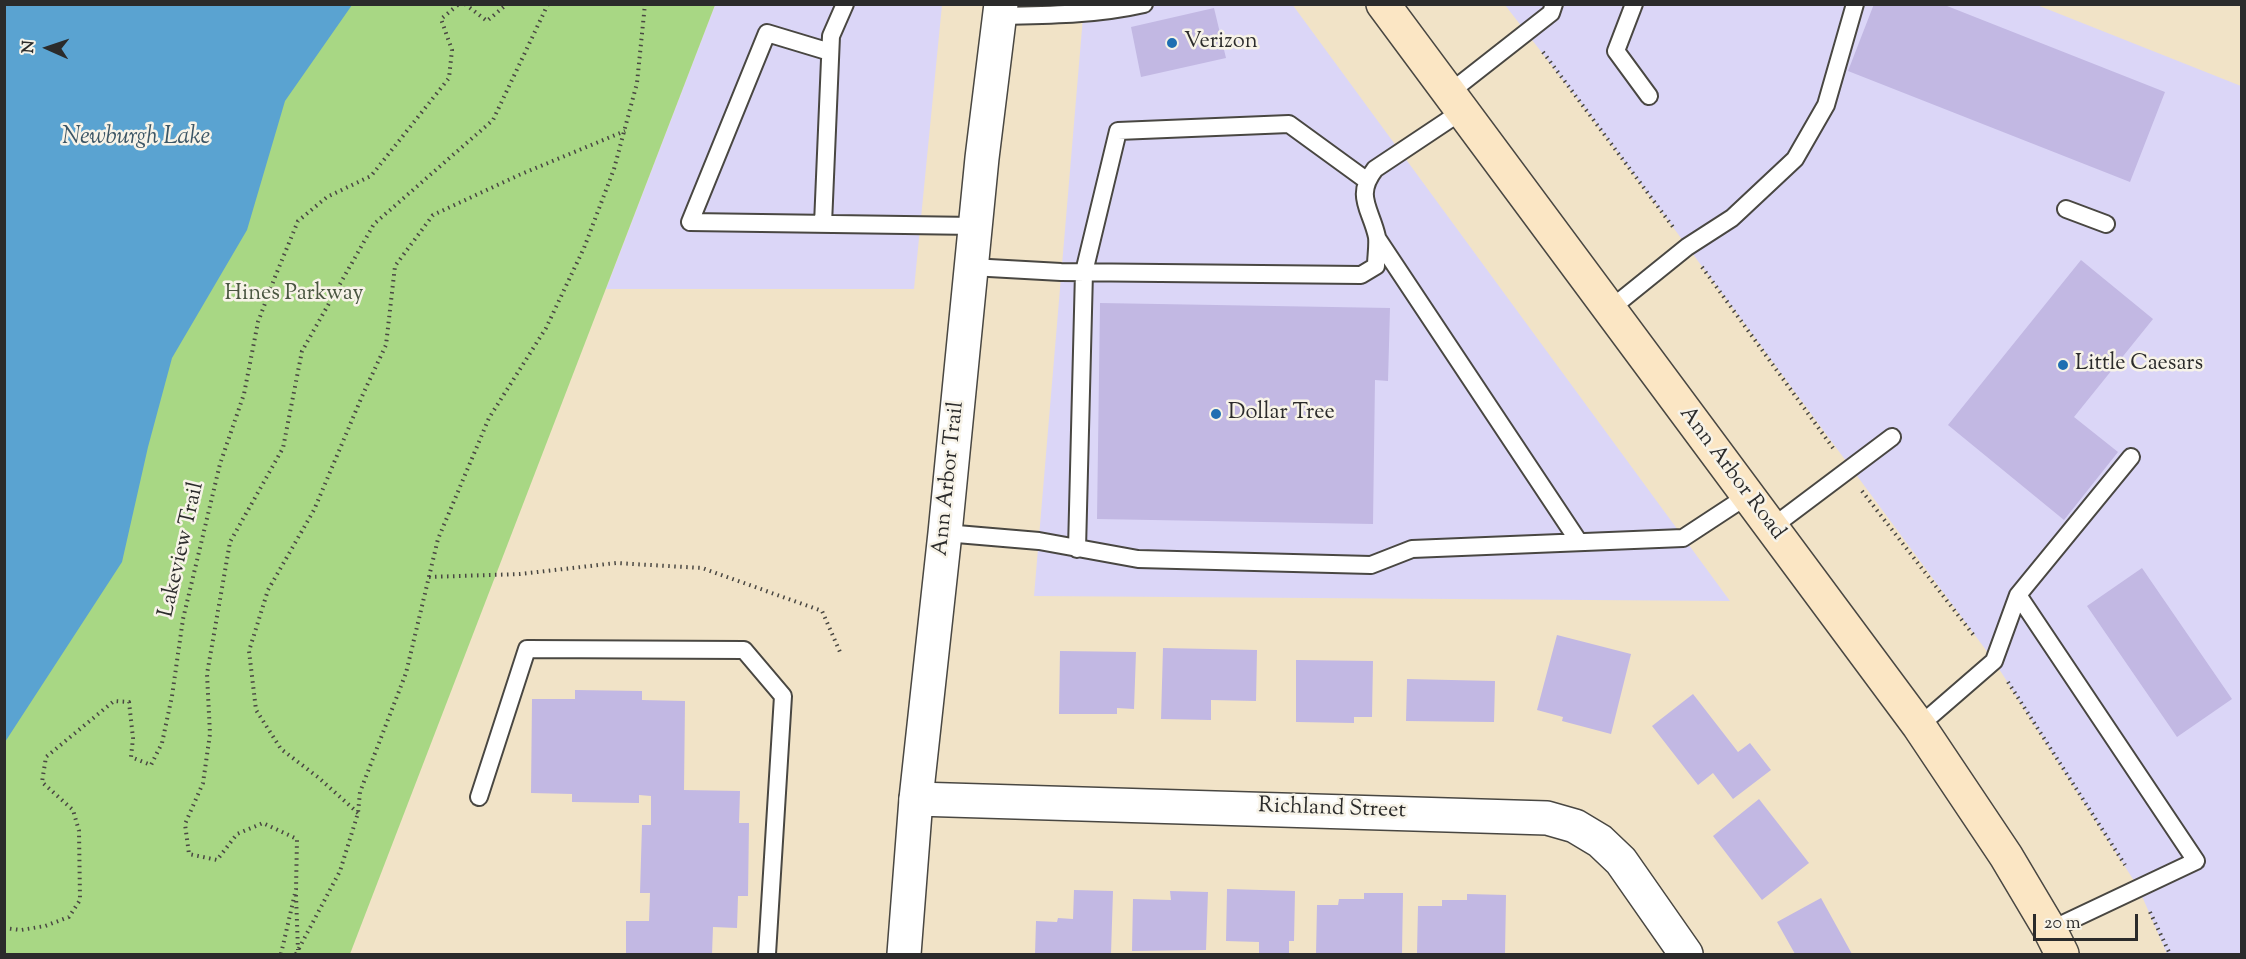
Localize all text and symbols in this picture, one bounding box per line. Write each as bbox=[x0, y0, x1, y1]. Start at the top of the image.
north arrow bbox=[18, 18, 78, 78]
place label: Verizon bbox=[1184, 30, 1258, 56]
marker: Verizon bbox=[1165, 36, 1179, 50]
text: N bbox=[18, 40, 41, 54]
water label: Newburgh Lake bbox=[62, 125, 210, 153]
park label: Hines Parkway bbox=[225, 282, 363, 308]
place label: Little Caesars bbox=[2075, 352, 2203, 378]
marker: Little Caesars bbox=[2056, 358, 2070, 372]
street label: Ann Arbor Trail bbox=[929, 400, 971, 558]
place label: Dollar Tree bbox=[1228, 401, 1335, 427]
street label: Ann Arbor Road bbox=[1672, 402, 1790, 546]
marker: Dollar Tree bbox=[1209, 407, 1223, 421]
street label: Lakeview Trail bbox=[155, 480, 211, 620]
street label: Richland Street bbox=[1258, 794, 1406, 826]
scale bar bbox=[2036, 902, 2141, 940]
text: 20 m bbox=[2044, 911, 2081, 937]

